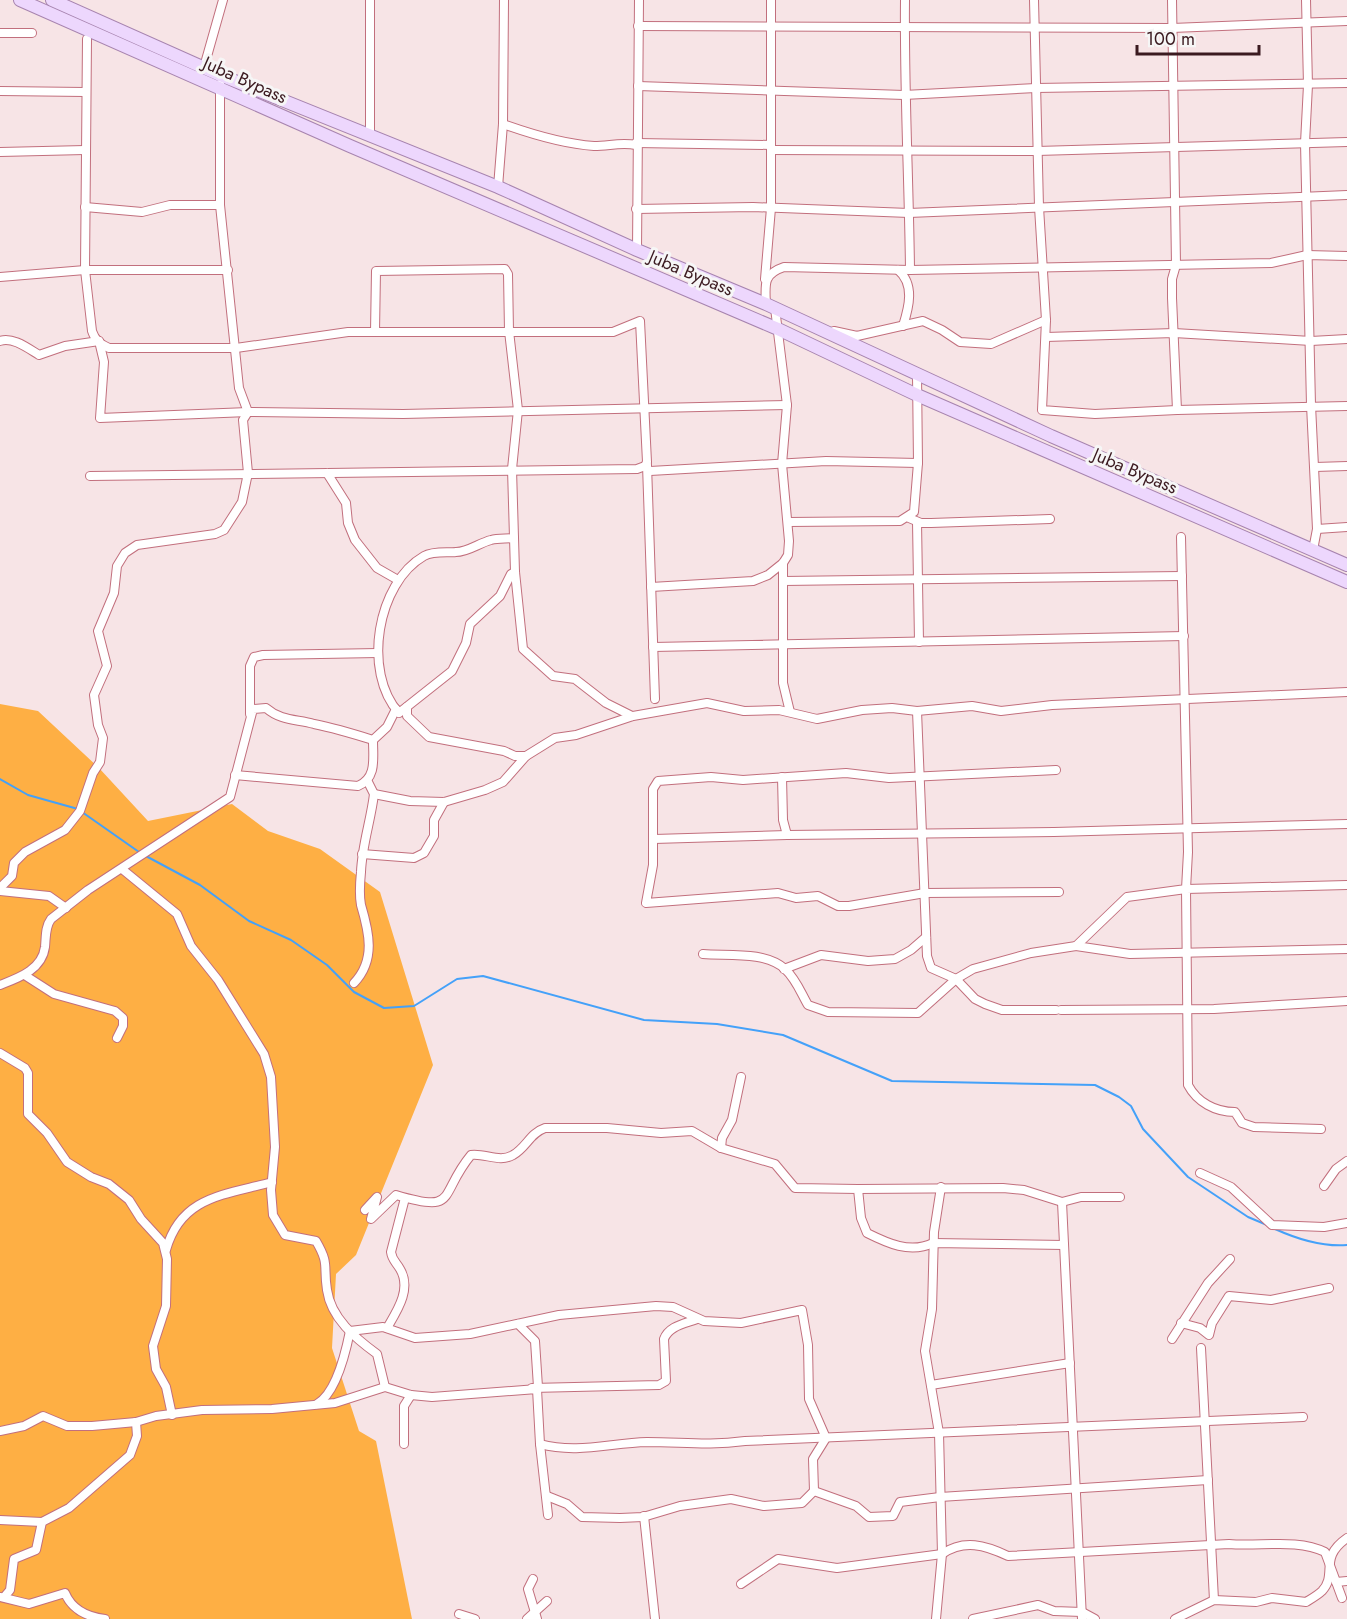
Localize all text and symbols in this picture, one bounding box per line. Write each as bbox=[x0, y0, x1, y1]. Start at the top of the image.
scale bar bbox=[1137, 18, 1258, 56]
text: 100 m bbox=[1146, 26, 1195, 52]
street label: Juba Bypass bbox=[197, 49, 291, 110]
street label: Juba Bypass bbox=[643, 243, 737, 302]
street label: Juba Bypass bbox=[1087, 441, 1181, 500]

